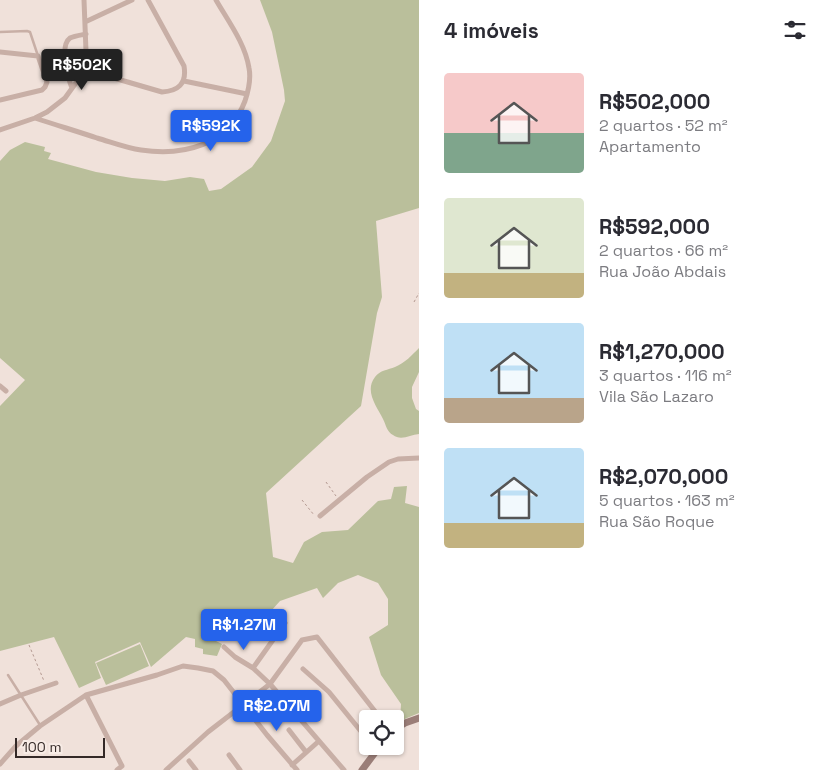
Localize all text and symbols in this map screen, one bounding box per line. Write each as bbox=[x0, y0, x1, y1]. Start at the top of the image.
icon: filters bbox=[781, 16, 809, 44]
text: 4 imóveis bbox=[444, 17, 539, 44]
pin: R$502K bbox=[41, 48, 123, 91]
text: R$502K bbox=[52, 54, 112, 75]
text: R$502,000 bbox=[599, 88, 710, 115]
icon: home bbox=[484, 93, 544, 153]
pin: R$592K bbox=[170, 110, 252, 152]
text: R$592K bbox=[182, 115, 240, 136]
text: 2 quartos · 52 m² bbox=[599, 115, 728, 136]
text: Apartamento bbox=[599, 136, 701, 157]
text: R$592,000 bbox=[599, 213, 710, 240]
icon: home bbox=[484, 218, 544, 278]
text: 2 quartos · 66 m² bbox=[599, 240, 728, 261]
text: Rua João Abdais bbox=[599, 261, 726, 282]
text: R$1,270,000 bbox=[599, 338, 725, 365]
icon: home bbox=[484, 343, 544, 403]
text: 3 quartos · 116 m² bbox=[599, 365, 732, 386]
text: Vila São Lazaro bbox=[599, 386, 714, 407]
text: R$2,070,000 bbox=[599, 463, 728, 490]
icon: home bbox=[484, 468, 544, 528]
text: 5 quartos · 163 m² bbox=[599, 490, 735, 511]
text: Rua São Roque bbox=[599, 511, 715, 532]
pin: R$1.27M bbox=[198, 608, 290, 651]
text: R$1.27M bbox=[212, 614, 276, 635]
pin: R$2.07M bbox=[231, 690, 323, 732]
text: R$2.07M bbox=[244, 695, 310, 716]
map controls bbox=[359, 710, 404, 755]
button: locate bbox=[359, 710, 404, 755]
scale bar bbox=[15, 735, 105, 758]
text: 100 m bbox=[22, 738, 61, 756]

